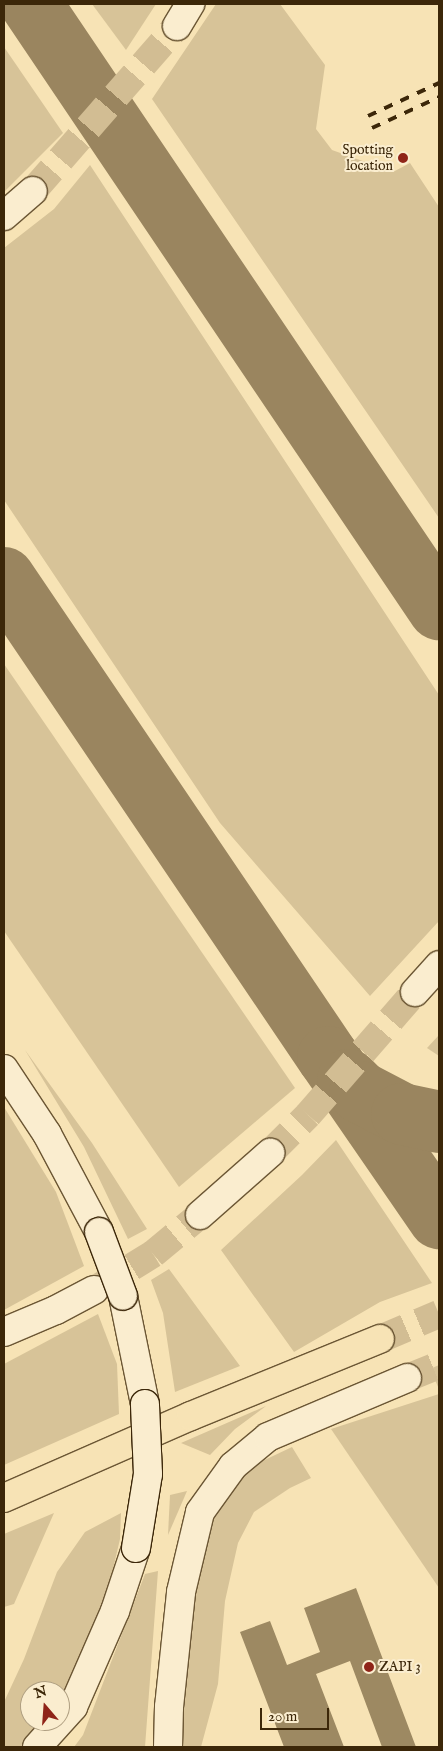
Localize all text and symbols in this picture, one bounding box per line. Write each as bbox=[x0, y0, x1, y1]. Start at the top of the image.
place label: Spotting location bbox=[342, 142, 393, 174]
marker: Spotting location bbox=[397, 152, 409, 164]
place label: ZAPI 3 bbox=[379, 1659, 421, 1675]
marker: ZAPI 3 bbox=[363, 1661, 375, 1673]
north arrow bbox=[20, 1681, 70, 1731]
text: N bbox=[32, 1682, 49, 1703]
scale bar bbox=[263, 1698, 332, 1730]
text: 20 m bbox=[268, 1707, 297, 1726]

